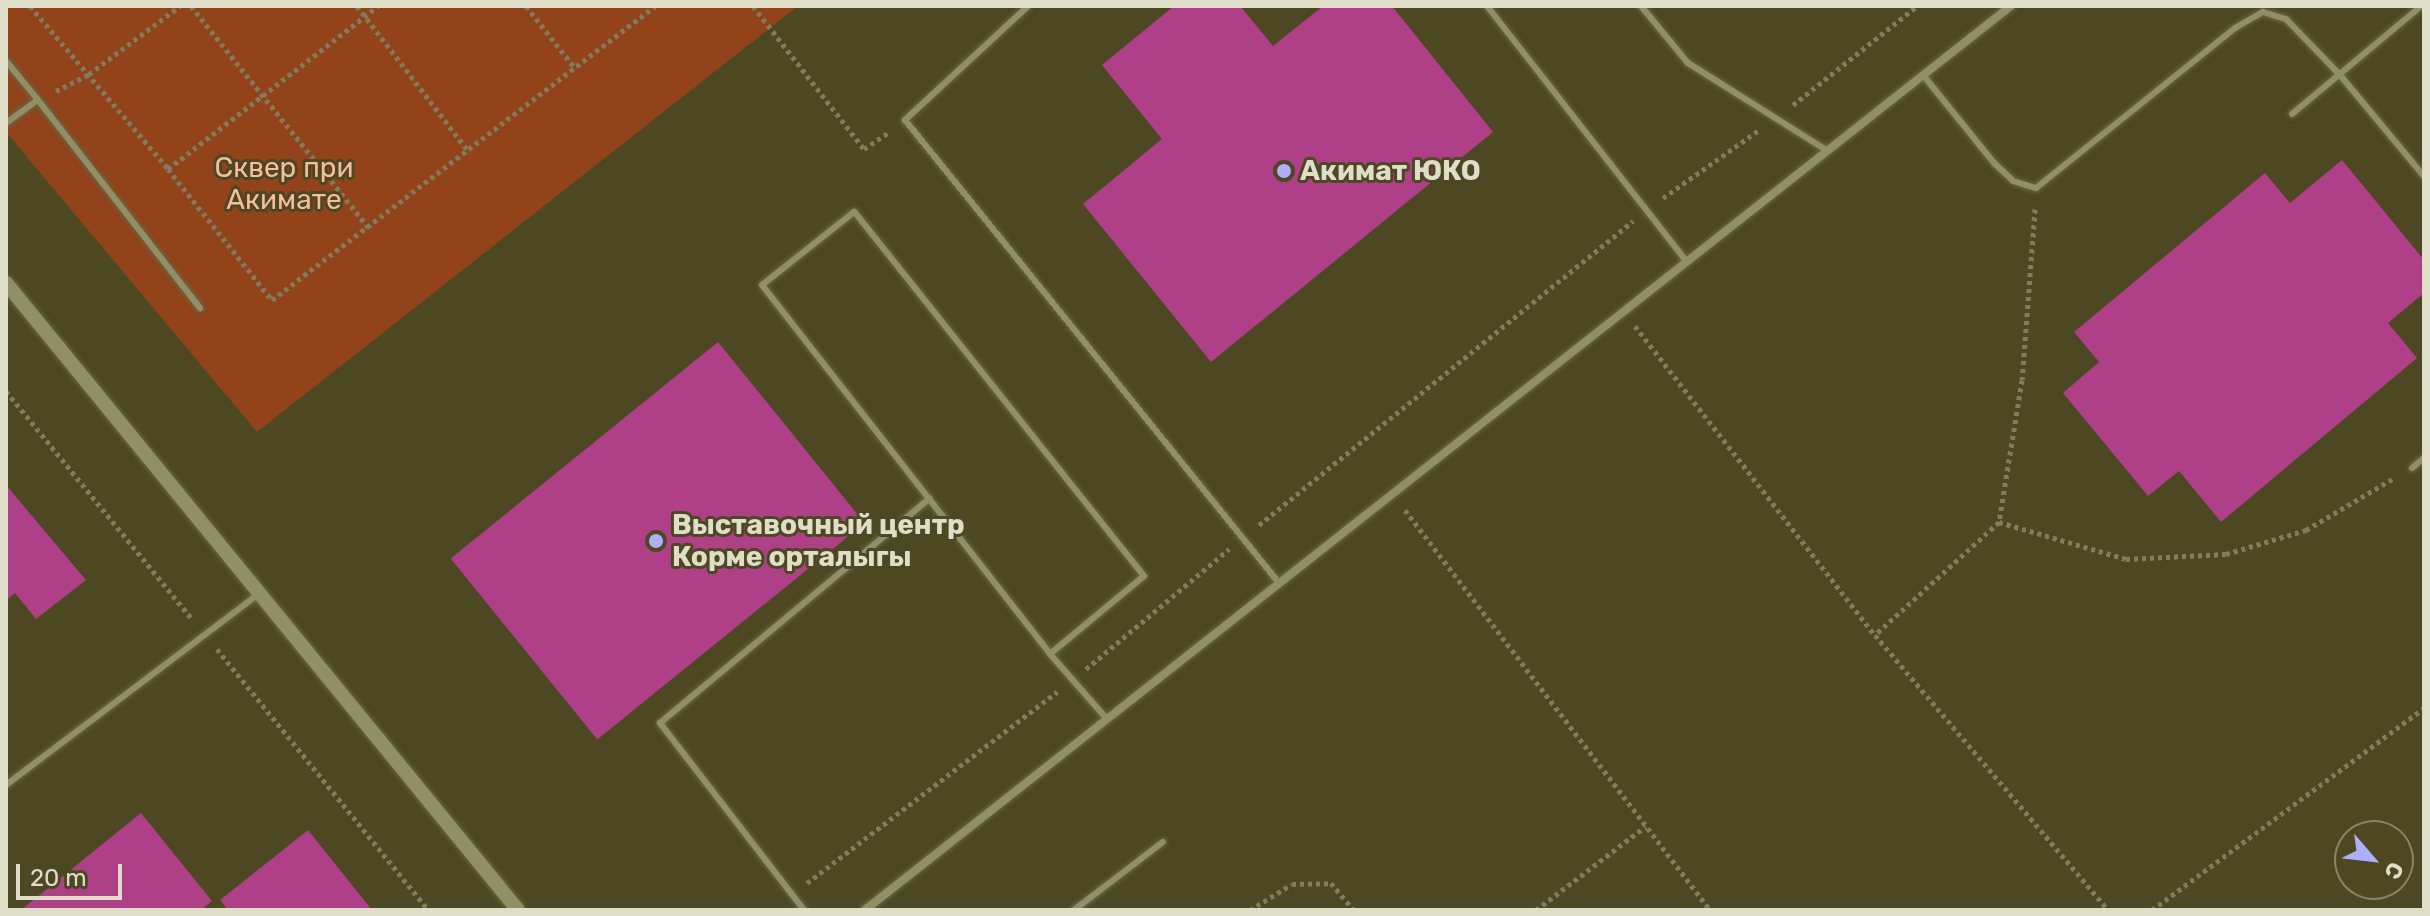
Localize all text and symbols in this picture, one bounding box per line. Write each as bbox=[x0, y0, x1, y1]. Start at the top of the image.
park label: Сквер при Акимате bbox=[215, 151, 353, 217]
place label: Акимат ЮКО bbox=[1300, 154, 1481, 188]
marker: Акимат ЮКО bbox=[1275, 162, 1293, 180]
place label: Выставочный центр Корме орталыгы bbox=[672, 508, 965, 574]
marker: Выставочный центр Корме орталыгы bbox=[647, 532, 665, 550]
north arrow bbox=[2334, 820, 2414, 900]
scale bar bbox=[20, 848, 126, 898]
text: С bbox=[2378, 857, 2409, 884]
text: 20 m bbox=[30, 864, 87, 892]

